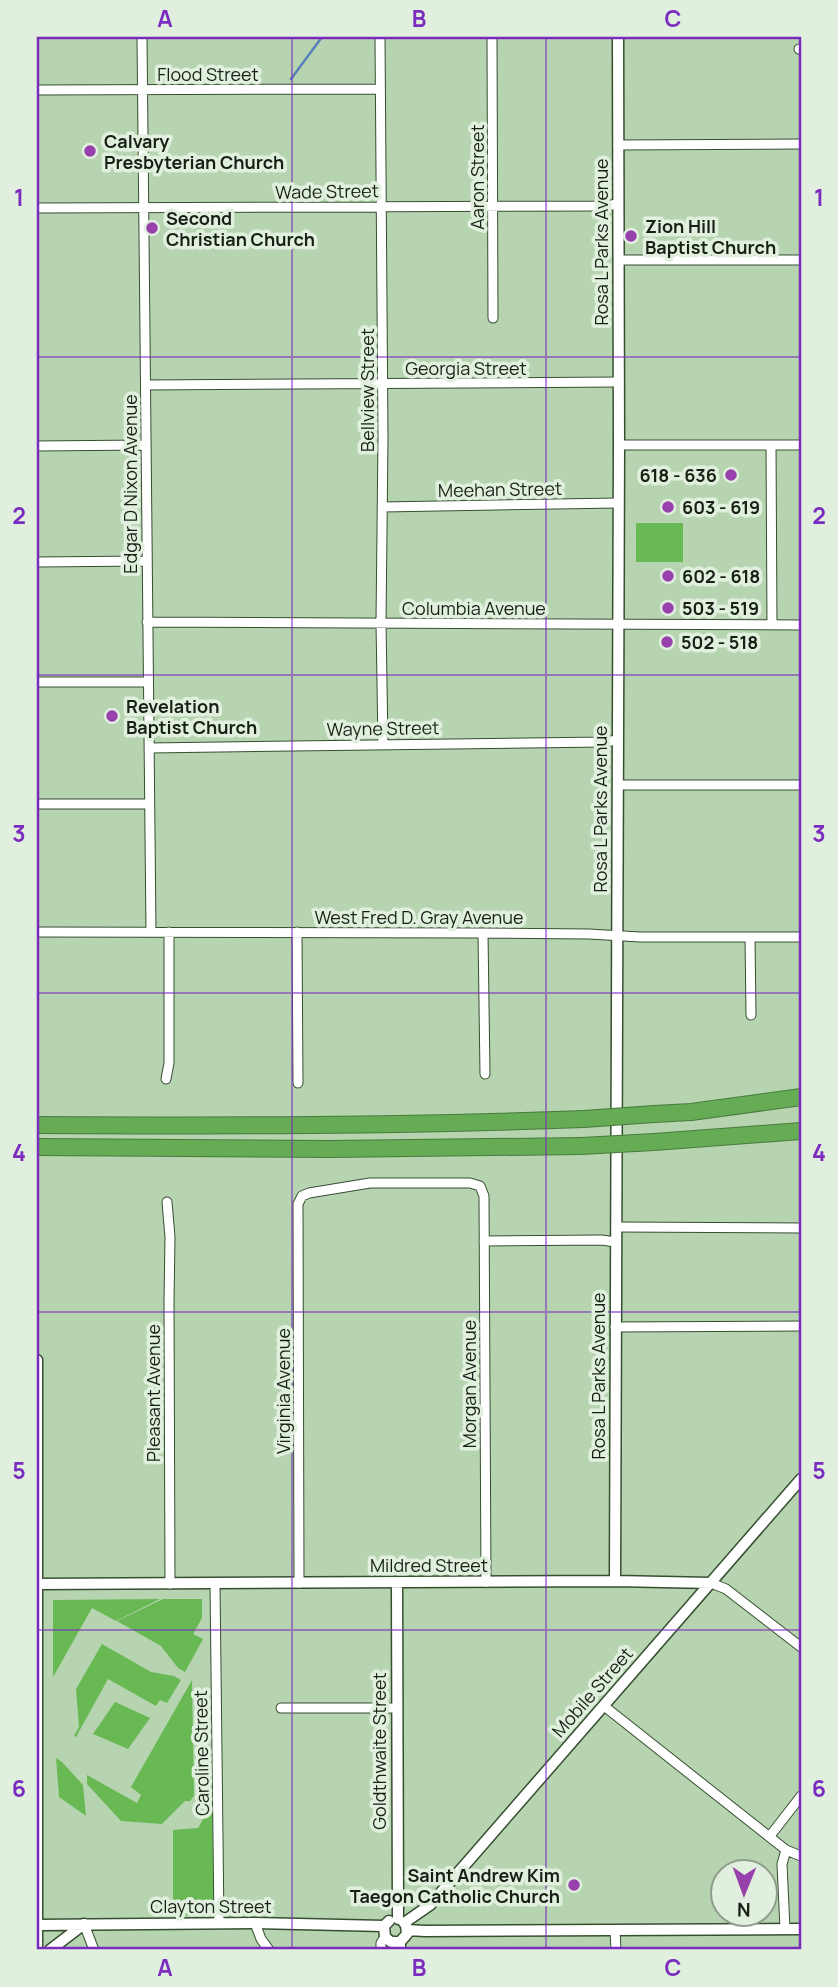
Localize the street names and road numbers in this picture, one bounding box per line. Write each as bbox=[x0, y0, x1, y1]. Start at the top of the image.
street label: Flood Street bbox=[157, 62, 259, 86]
street label: Aaron Street bbox=[465, 124, 489, 230]
street label: Rosa L Parks Avenue bbox=[589, 158, 613, 326]
street label: Wade Street bbox=[275, 178, 379, 204]
street label: Bellview Street bbox=[355, 328, 379, 452]
street label: Georgia Street bbox=[405, 356, 527, 380]
street label: Edgar D Nixon Avenue bbox=[118, 394, 142, 574]
street label: Meehan Street bbox=[438, 476, 562, 502]
street label: Columbia Avenue bbox=[402, 596, 546, 620]
street label: Wayne Street bbox=[326, 715, 440, 741]
street label: Rosa L Parks Avenue bbox=[588, 725, 612, 893]
street label: West Fred D. Gray Avenue bbox=[314, 905, 524, 929]
street label: Rosa L Parks Avenue bbox=[586, 1292, 610, 1460]
street label: Morgan Avenue bbox=[457, 1320, 481, 1448]
street label: Pleasant Avenue bbox=[141, 1324, 165, 1462]
street label: Virginia Avenue bbox=[271, 1328, 295, 1454]
street label: Mildred Street bbox=[370, 1553, 488, 1577]
street label: Mobile Street bbox=[546, 1642, 638, 1742]
street label: Goldthwaite Street bbox=[367, 1672, 391, 1830]
street label: Caroline Street bbox=[188, 1690, 214, 1816]
street label: Clayton Street bbox=[150, 1894, 272, 1918]

